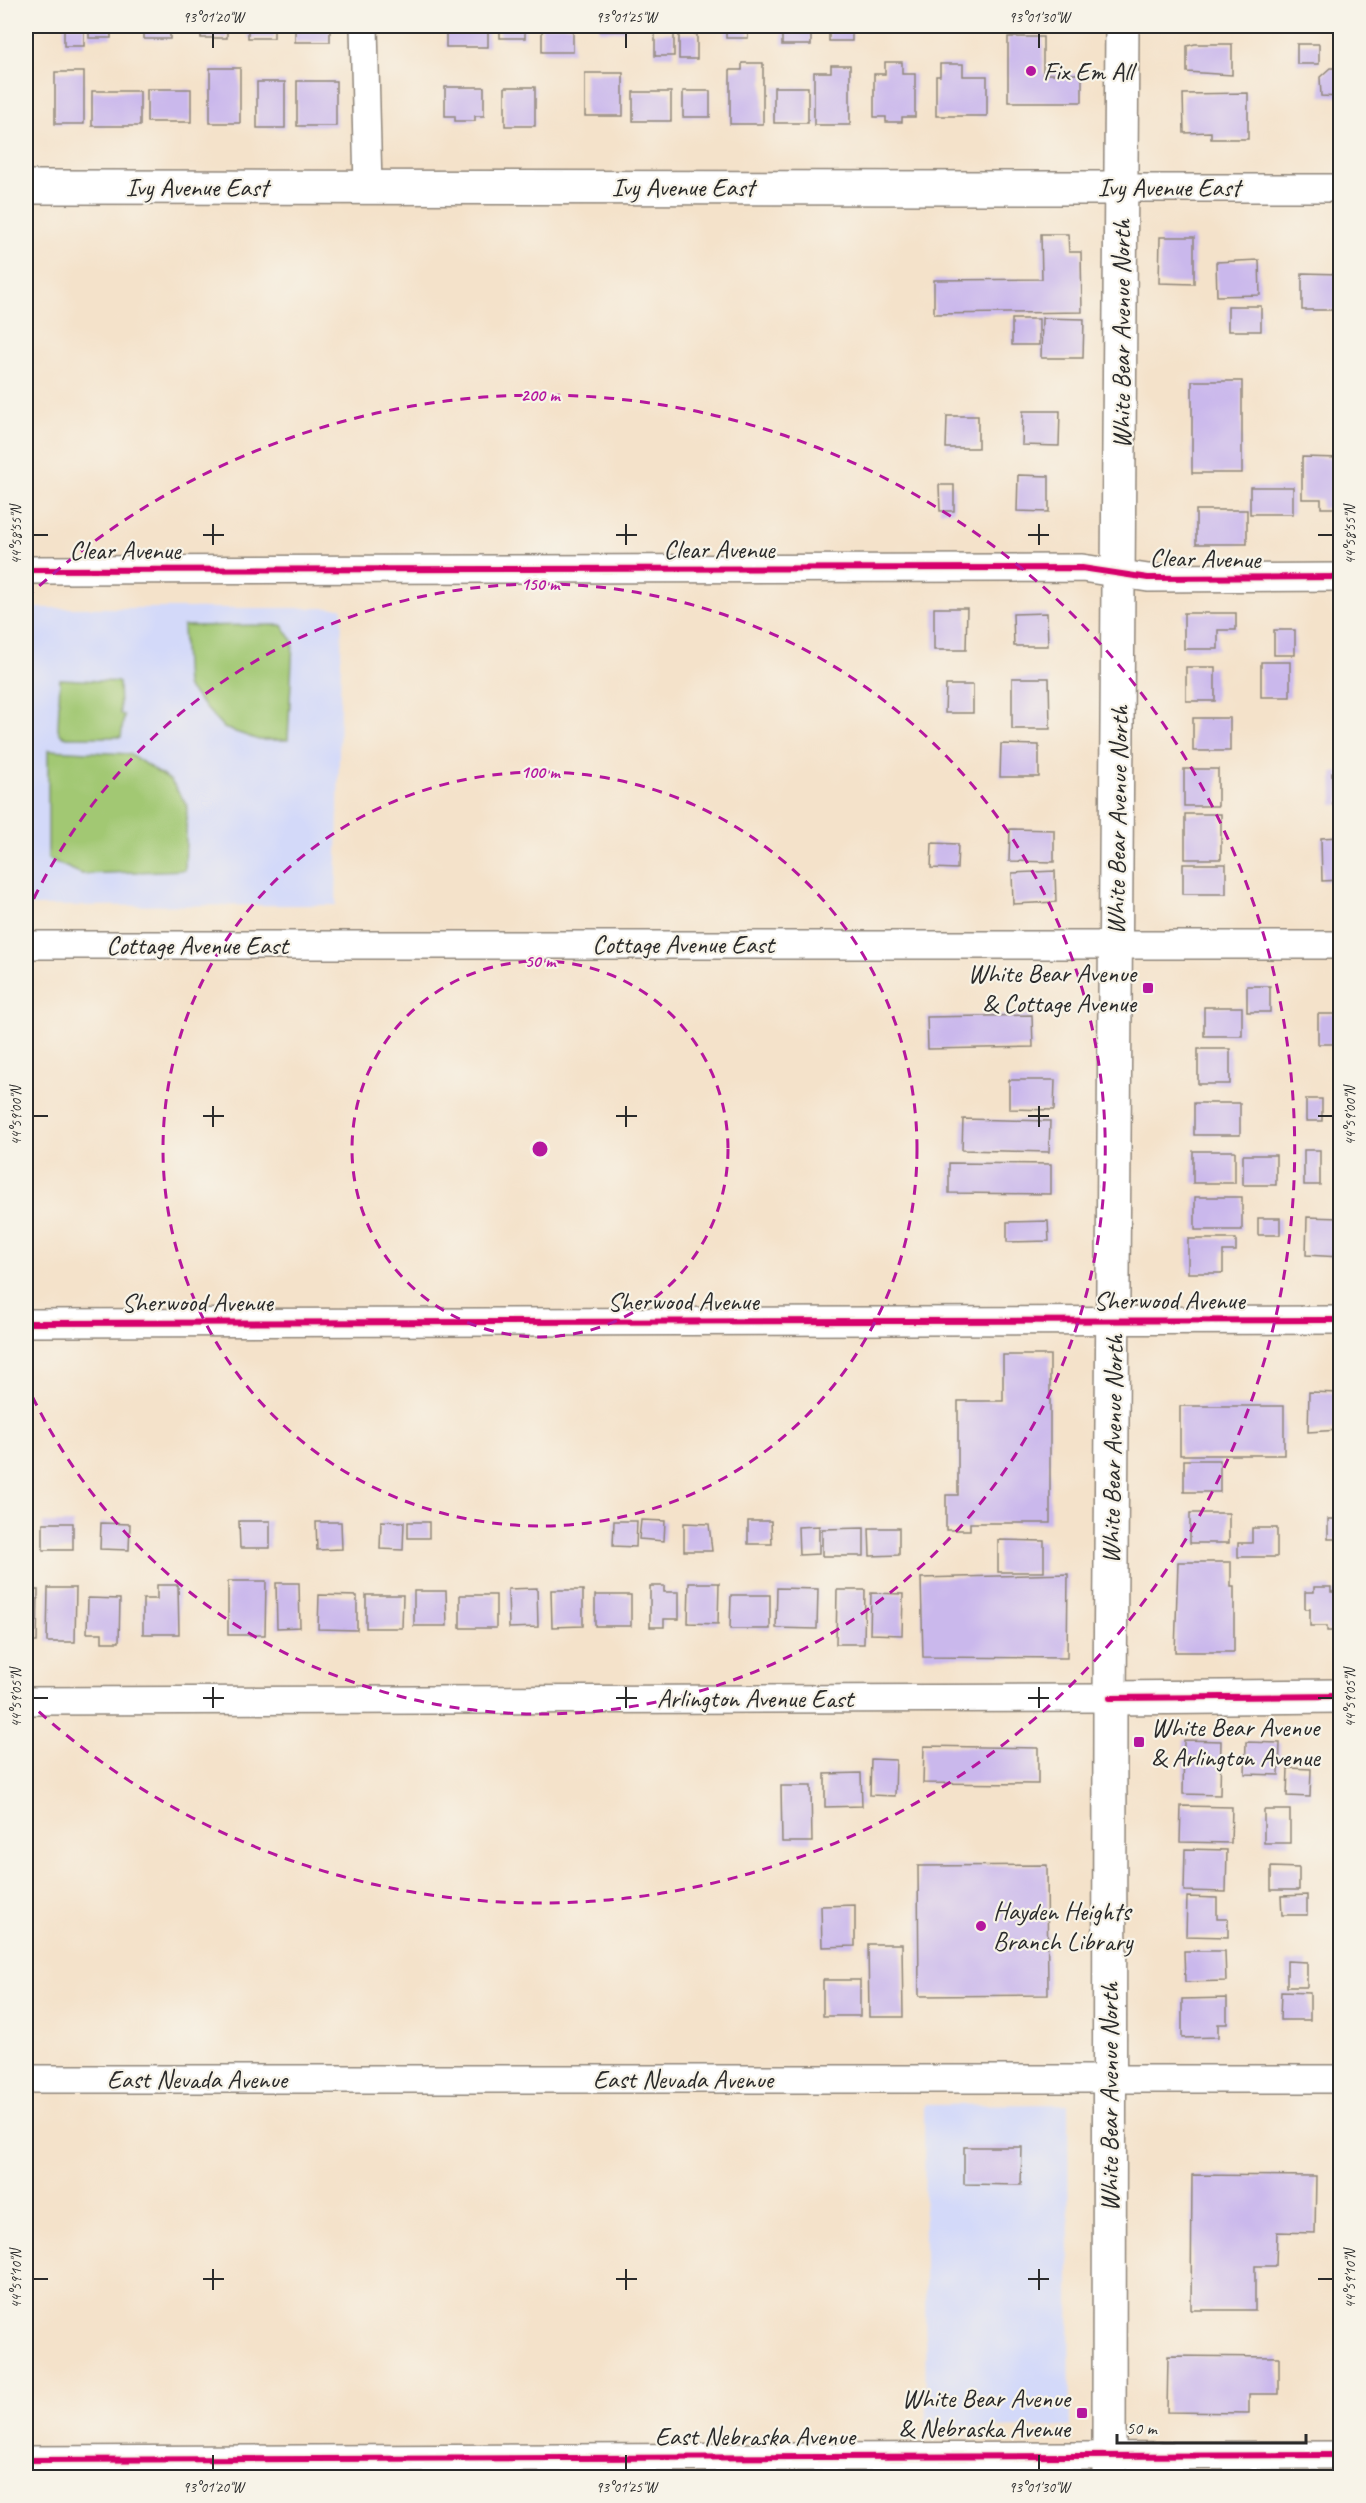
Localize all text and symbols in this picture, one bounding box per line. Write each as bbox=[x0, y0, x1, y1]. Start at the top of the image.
text: 93°01'20"W bbox=[183, 8, 247, 27]
text: 93°01'25"W bbox=[596, 8, 660, 27]
text: 93°01'30"W bbox=[1009, 8, 1073, 27]
place label: Fix Em All bbox=[1043, 55, 1138, 88]
marker: Fix Em All bbox=[1024, 64, 1038, 78]
street label: Ivy Avenue East bbox=[126, 171, 272, 204]
street label: Ivy Avenue East bbox=[612, 171, 758, 204]
street label: Ivy Avenue East bbox=[1098, 171, 1244, 204]
street label: White Bear Avenue North bbox=[1105, 218, 1138, 449]
text: 200 m bbox=[521, 384, 561, 406]
text: 44°58'55"N bbox=[7, 502, 26, 565]
text: 44°58'55"N bbox=[1341, 502, 1360, 565]
street label: Clear Avenue bbox=[664, 533, 776, 566]
street label: Clear Avenue bbox=[70, 534, 182, 567]
street label: Clear Avenue bbox=[1149, 541, 1262, 576]
text: 150 m bbox=[521, 573, 561, 595]
street label: White Bear Avenue North bbox=[1099, 704, 1136, 935]
text: 100 m bbox=[521, 761, 561, 783]
street label: Cottage Avenue East bbox=[592, 928, 776, 961]
street label: Cottage Avenue East bbox=[106, 929, 290, 962]
text: 50 m bbox=[525, 950, 557, 972]
place label: White Bear Avenue & Cottage Avenue bbox=[968, 957, 1139, 1020]
marker: White Bear Avenue & Cottage Avenue bbox=[1141, 981, 1155, 995]
text: 44°59'00"N bbox=[7, 1083, 26, 1146]
text: 44°59'00"N bbox=[1341, 1083, 1360, 1146]
centre of rings bbox=[530, 1139, 550, 1159]
street label: Sherwood Avenue bbox=[1093, 1284, 1246, 1317]
street label: Sherwood Avenue bbox=[607, 1285, 760, 1318]
street label: Sherwood Avenue bbox=[121, 1286, 274, 1319]
street label: White Bear Avenue North bbox=[1094, 1333, 1131, 1564]
text: 44°59'05"N bbox=[7, 1665, 26, 1728]
text: 44°59'05"N bbox=[1341, 1665, 1360, 1728]
street label: Arlington Avenue East bbox=[657, 1682, 855, 1715]
place label: White Bear Avenue & Arlington Avenue bbox=[1151, 1711, 1322, 1774]
marker: White Bear Avenue & Arlington Avenue bbox=[1132, 1735, 1146, 1749]
place label: Hayden Heights Branch Library bbox=[993, 1895, 1134, 1958]
marker: Hayden Heights Branch Library bbox=[974, 1919, 988, 1933]
street label: White Bear Avenue North bbox=[1093, 1981, 1126, 2212]
street label: East Nevada Avenue bbox=[107, 2063, 290, 2096]
street label: East Nevada Avenue bbox=[593, 2063, 776, 2096]
text: 44°59'10"N bbox=[7, 2246, 26, 2309]
text: 44°59'10"N bbox=[1341, 2246, 1360, 2309]
place label: White Bear Avenue & Nebraska Avenue bbox=[898, 2382, 1073, 2445]
marker: White Bear Avenue & Nebraska Avenue bbox=[1075, 2406, 1089, 2420]
scale bar bbox=[1117, 2407, 1306, 2445]
text: 50 m bbox=[1126, 2417, 1159, 2439]
street label: East Nebraska Avenue bbox=[655, 2420, 858, 2453]
text: 93°01'20"W bbox=[183, 2478, 247, 2497]
text: 93°01'25"W bbox=[596, 2478, 660, 2497]
text: 93°01'30"W bbox=[1009, 2478, 1073, 2497]

